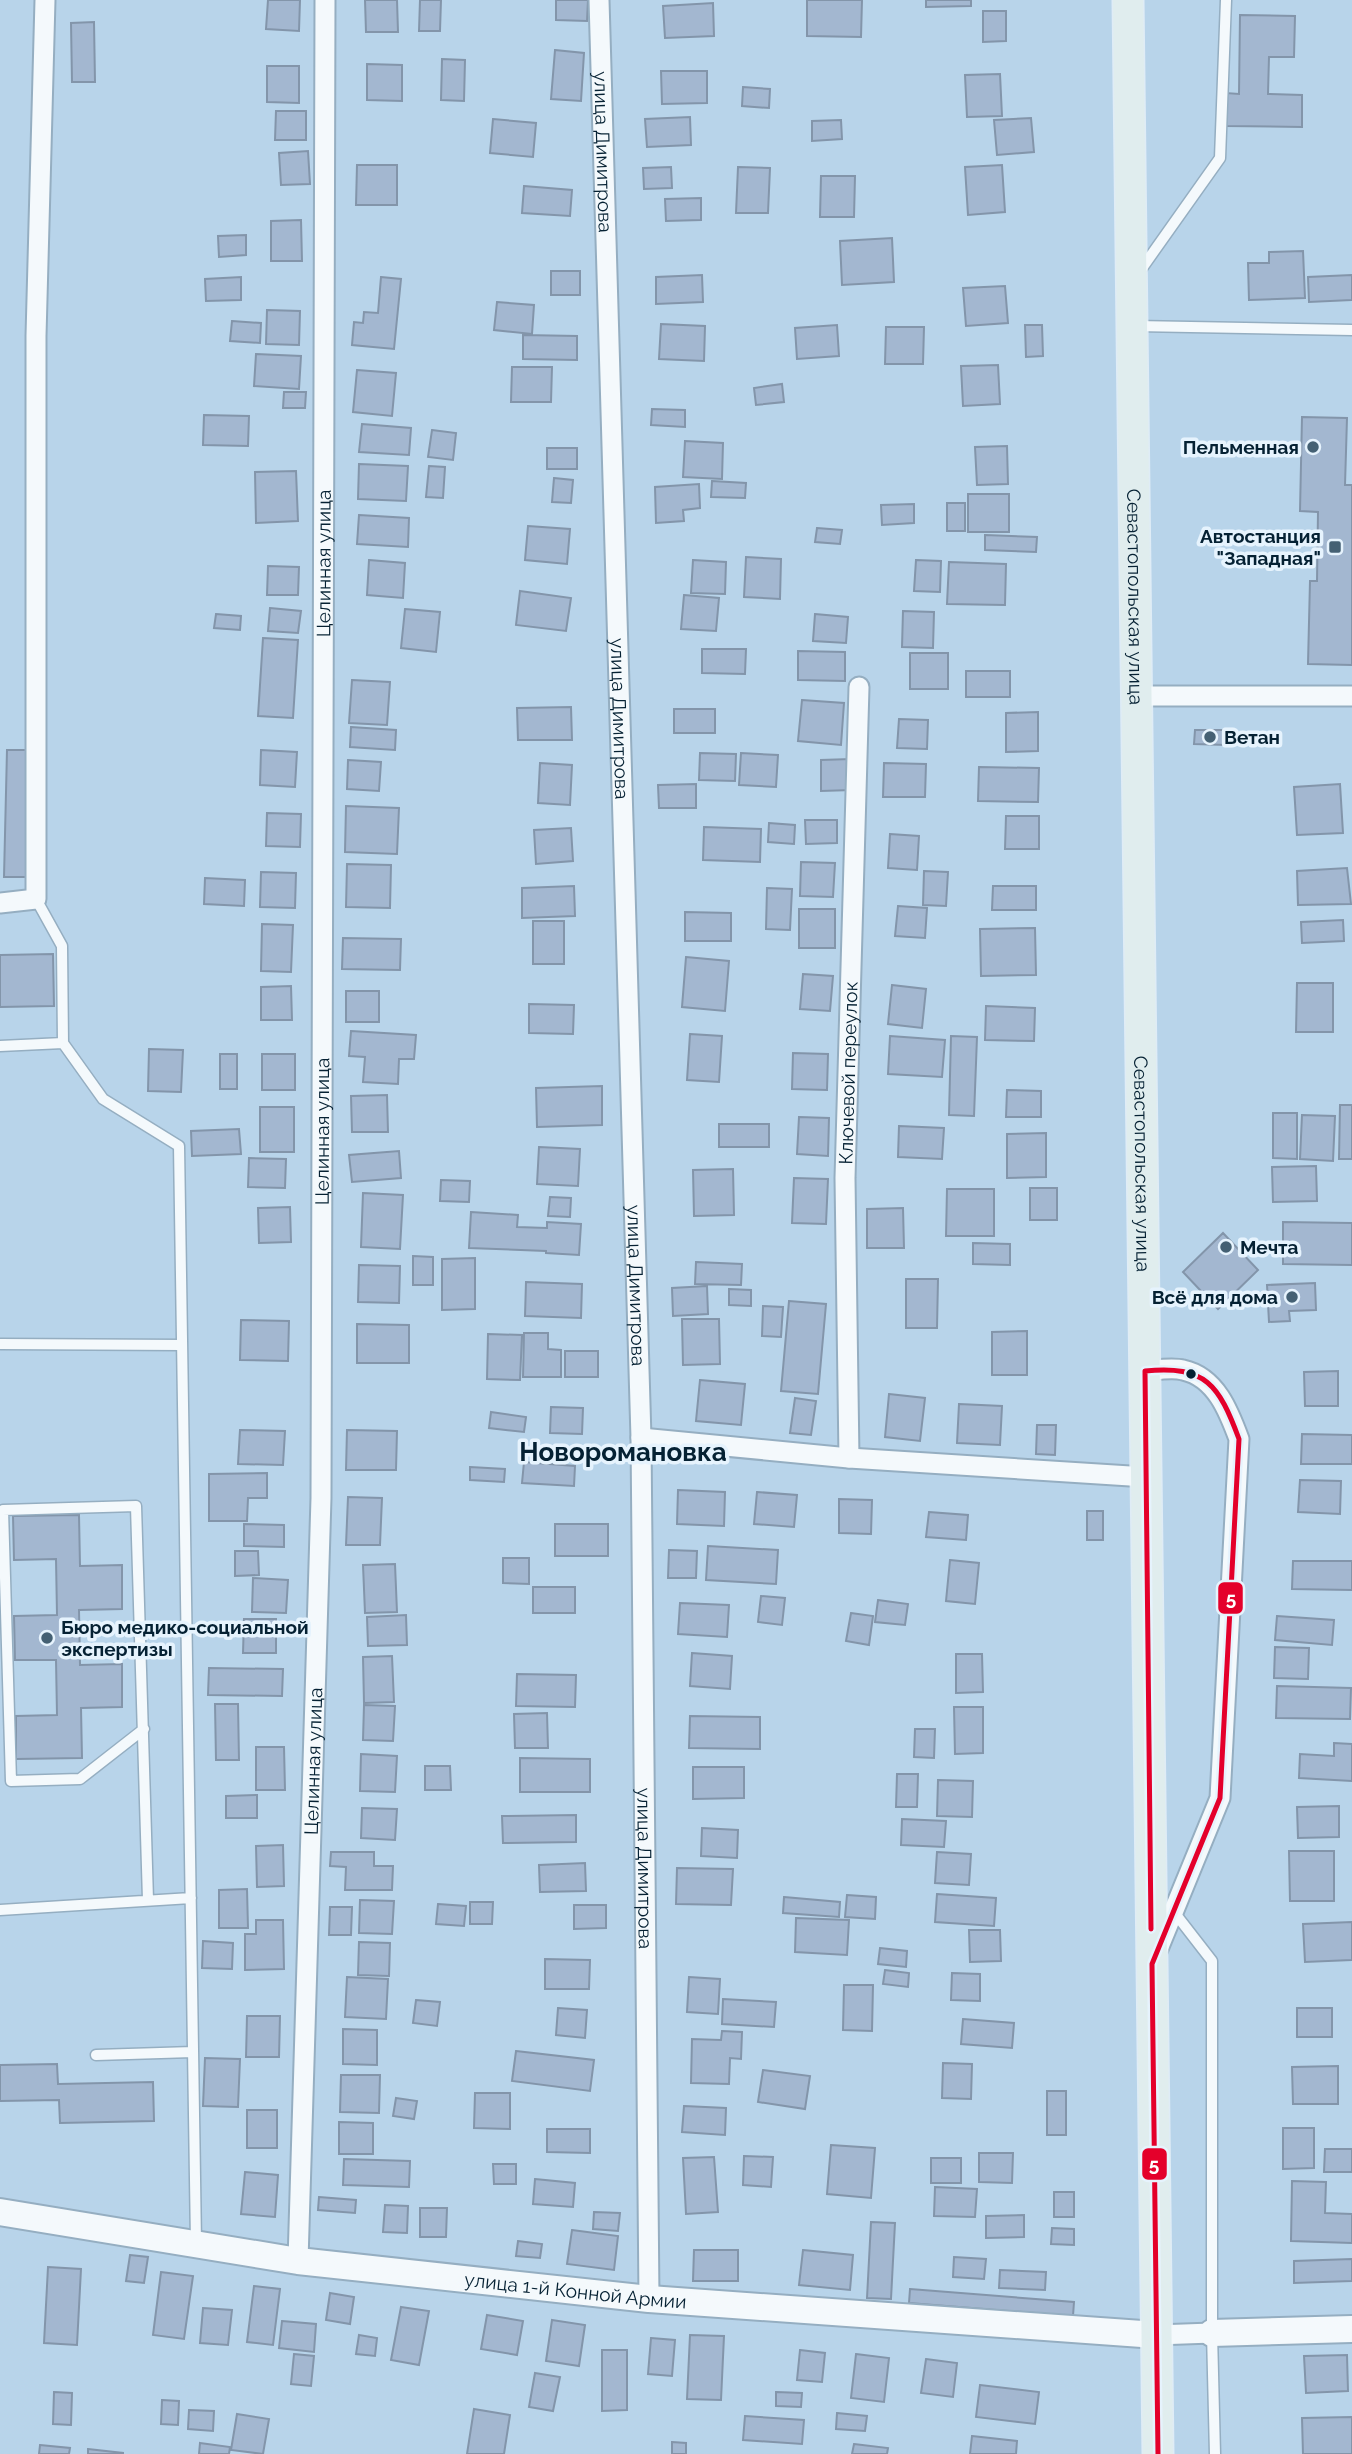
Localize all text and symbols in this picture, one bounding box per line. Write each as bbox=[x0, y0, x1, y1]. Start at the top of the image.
street label: улица Димитрова bbox=[590, 71, 617, 233]
place label: Пельменная bbox=[1183, 436, 1299, 458]
marker: Пельменная bbox=[1305, 439, 1321, 455]
street label: Целинная улица bbox=[312, 489, 335, 637]
street label: Севастопольская улица bbox=[1123, 489, 1148, 705]
place label: Автостанция "Западная" bbox=[1200, 525, 1321, 569]
marker: Автостанция "Западная" bbox=[1327, 539, 1343, 555]
street label: улица Димитрова bbox=[607, 638, 633, 800]
place label: Ветан bbox=[1224, 726, 1280, 748]
marker: Ветан bbox=[1202, 729, 1218, 745]
street label: Ключевой переулок bbox=[834, 981, 862, 1165]
street label: Севастопольская улица bbox=[1130, 1056, 1155, 1272]
street label: Целинная улица bbox=[311, 1057, 333, 1205]
street label: улица Димитрова bbox=[623, 1204, 650, 1366]
place label: Мечта bbox=[1240, 1236, 1298, 1258]
marker: Мечта bbox=[1218, 1239, 1234, 1255]
place label: Всё для дома bbox=[1152, 1286, 1278, 1308]
marker: Всё для дома bbox=[1284, 1289, 1300, 1305]
unlabelled marker bbox=[1184, 1367, 1198, 1381]
district label: Новоромановка bbox=[519, 1437, 727, 1467]
line badge: 5 bbox=[1217, 1581, 1244, 1615]
text: 5 bbox=[1226, 1587, 1236, 1609]
place label: Бюро медико-социальной экспертизы bbox=[61, 1616, 309, 1660]
marker: Бюро медико-социальной экспертизы bbox=[39, 1630, 55, 1646]
street label: Целинная улица bbox=[300, 1687, 326, 1835]
street label: улица Димитрова bbox=[633, 1788, 657, 1949]
line badge: 5 bbox=[1141, 2147, 1168, 2181]
text: 5 bbox=[1149, 2153, 1159, 2175]
street label: улица 1-й Конной Армии bbox=[463, 2268, 687, 2313]

